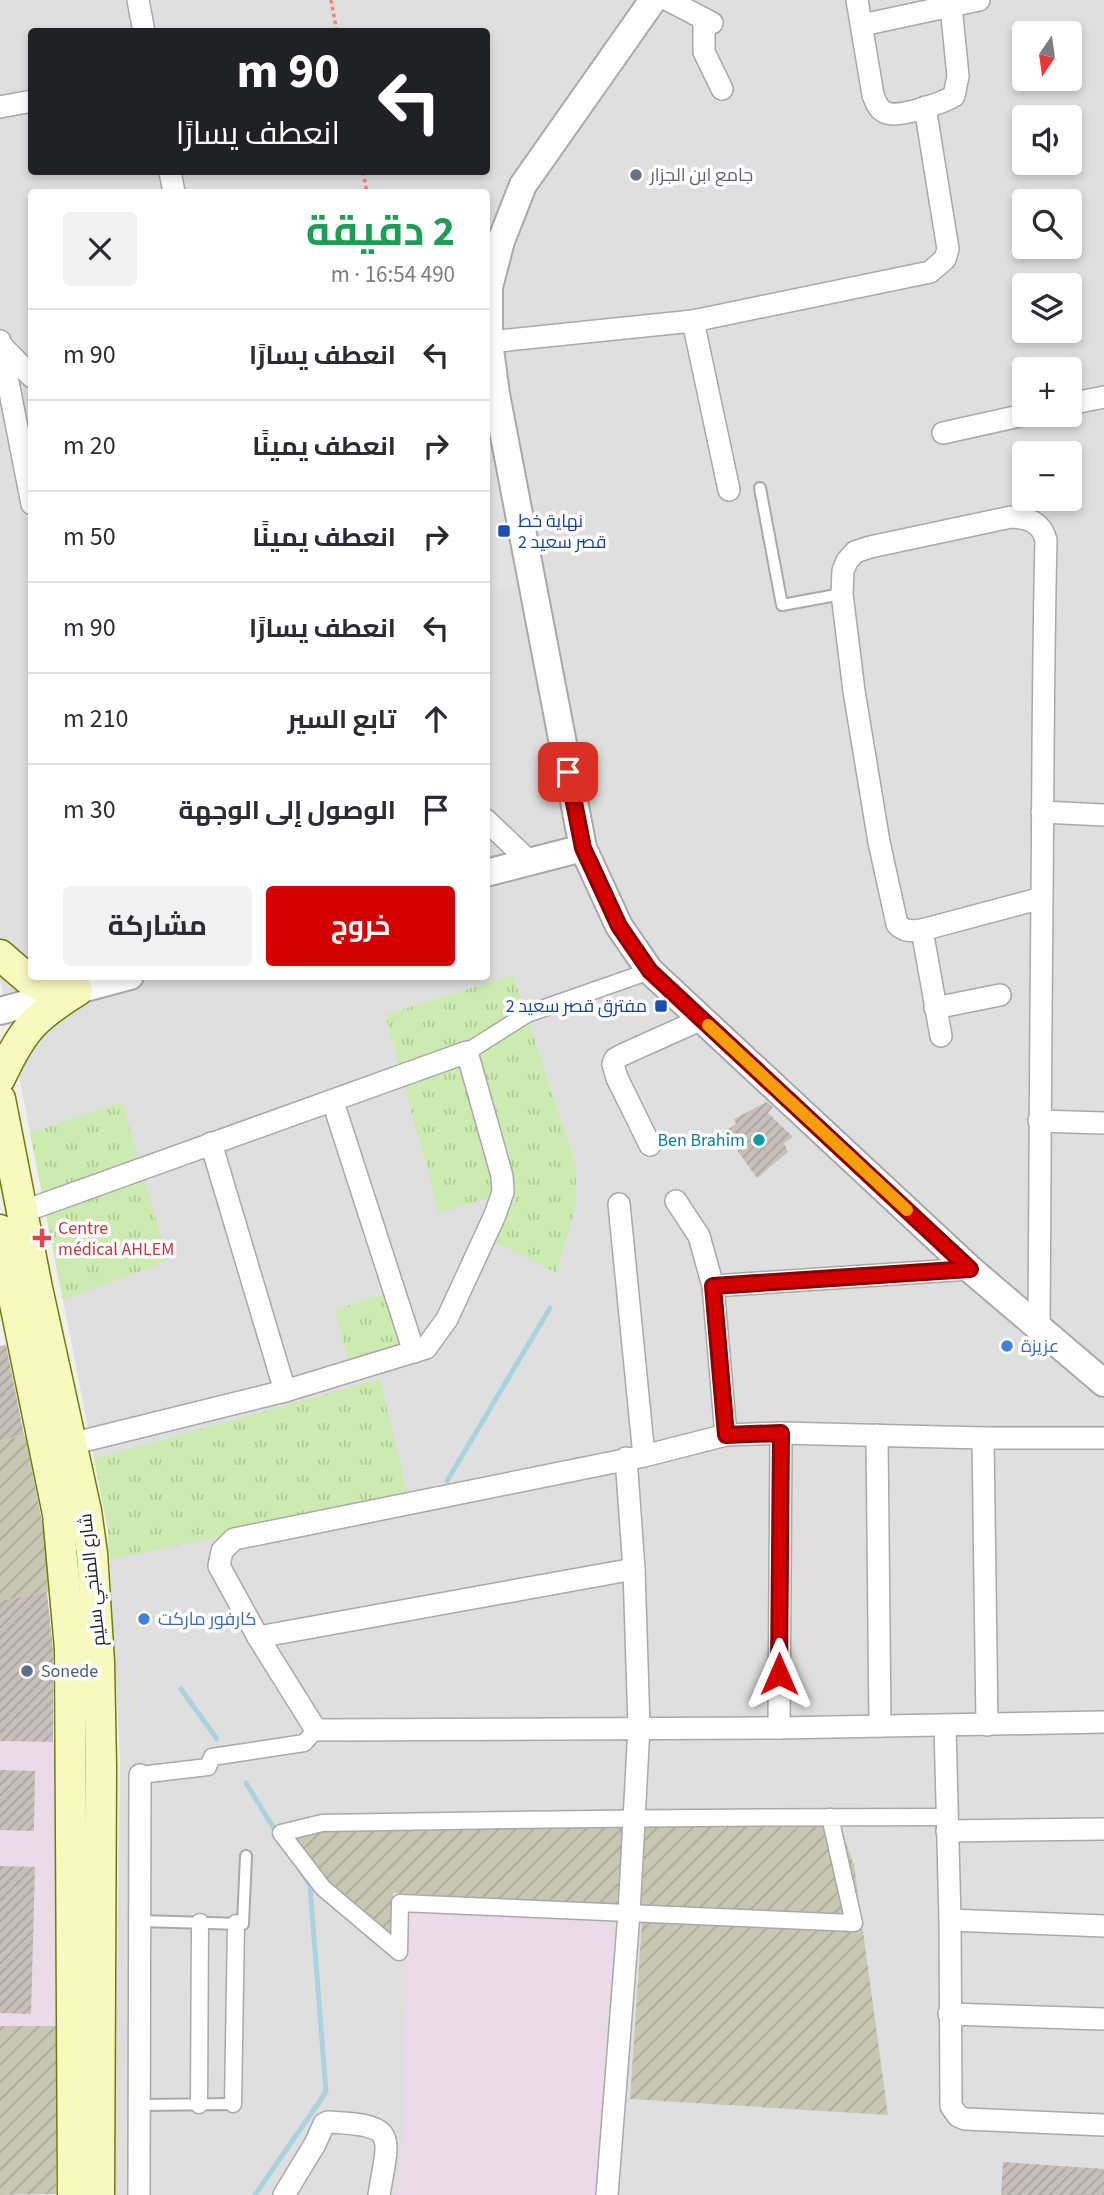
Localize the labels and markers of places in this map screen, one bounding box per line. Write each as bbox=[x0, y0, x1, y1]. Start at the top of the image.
place label: جامع ابن الجزار bbox=[649, 163, 753, 188]
marker: جامع ابن الجزار bbox=[628, 167, 644, 183]
place label: نهاية خط قصر سعيد 2 bbox=[518, 509, 606, 555]
marker: نهاية خط قصر سعيد 2 bbox=[496, 523, 512, 539]
pin bbox=[538, 742, 598, 802]
place label: مفترق قصر سعيد 2 bbox=[506, 994, 647, 1019]
marker: مفترق قصر سعيد 2 bbox=[653, 998, 669, 1014]
place label: Ben Brahim bbox=[657, 1128, 745, 1153]
marker: Ben Brahim bbox=[751, 1132, 767, 1148]
place label: Centre médical AHLEM bbox=[58, 1216, 174, 1262]
marker: Centre médical AHLEM bbox=[32, 1228, 52, 1248]
place label: عزيزة bbox=[1021, 1334, 1059, 1359]
marker: عزيزة bbox=[999, 1338, 1015, 1354]
place label: كارفور ماركت bbox=[158, 1607, 257, 1632]
marker: كارفور ماركت bbox=[136, 1611, 152, 1627]
place label: Sonede bbox=[41, 1659, 98, 1684]
marker: Sonede bbox=[19, 1663, 35, 1679]

